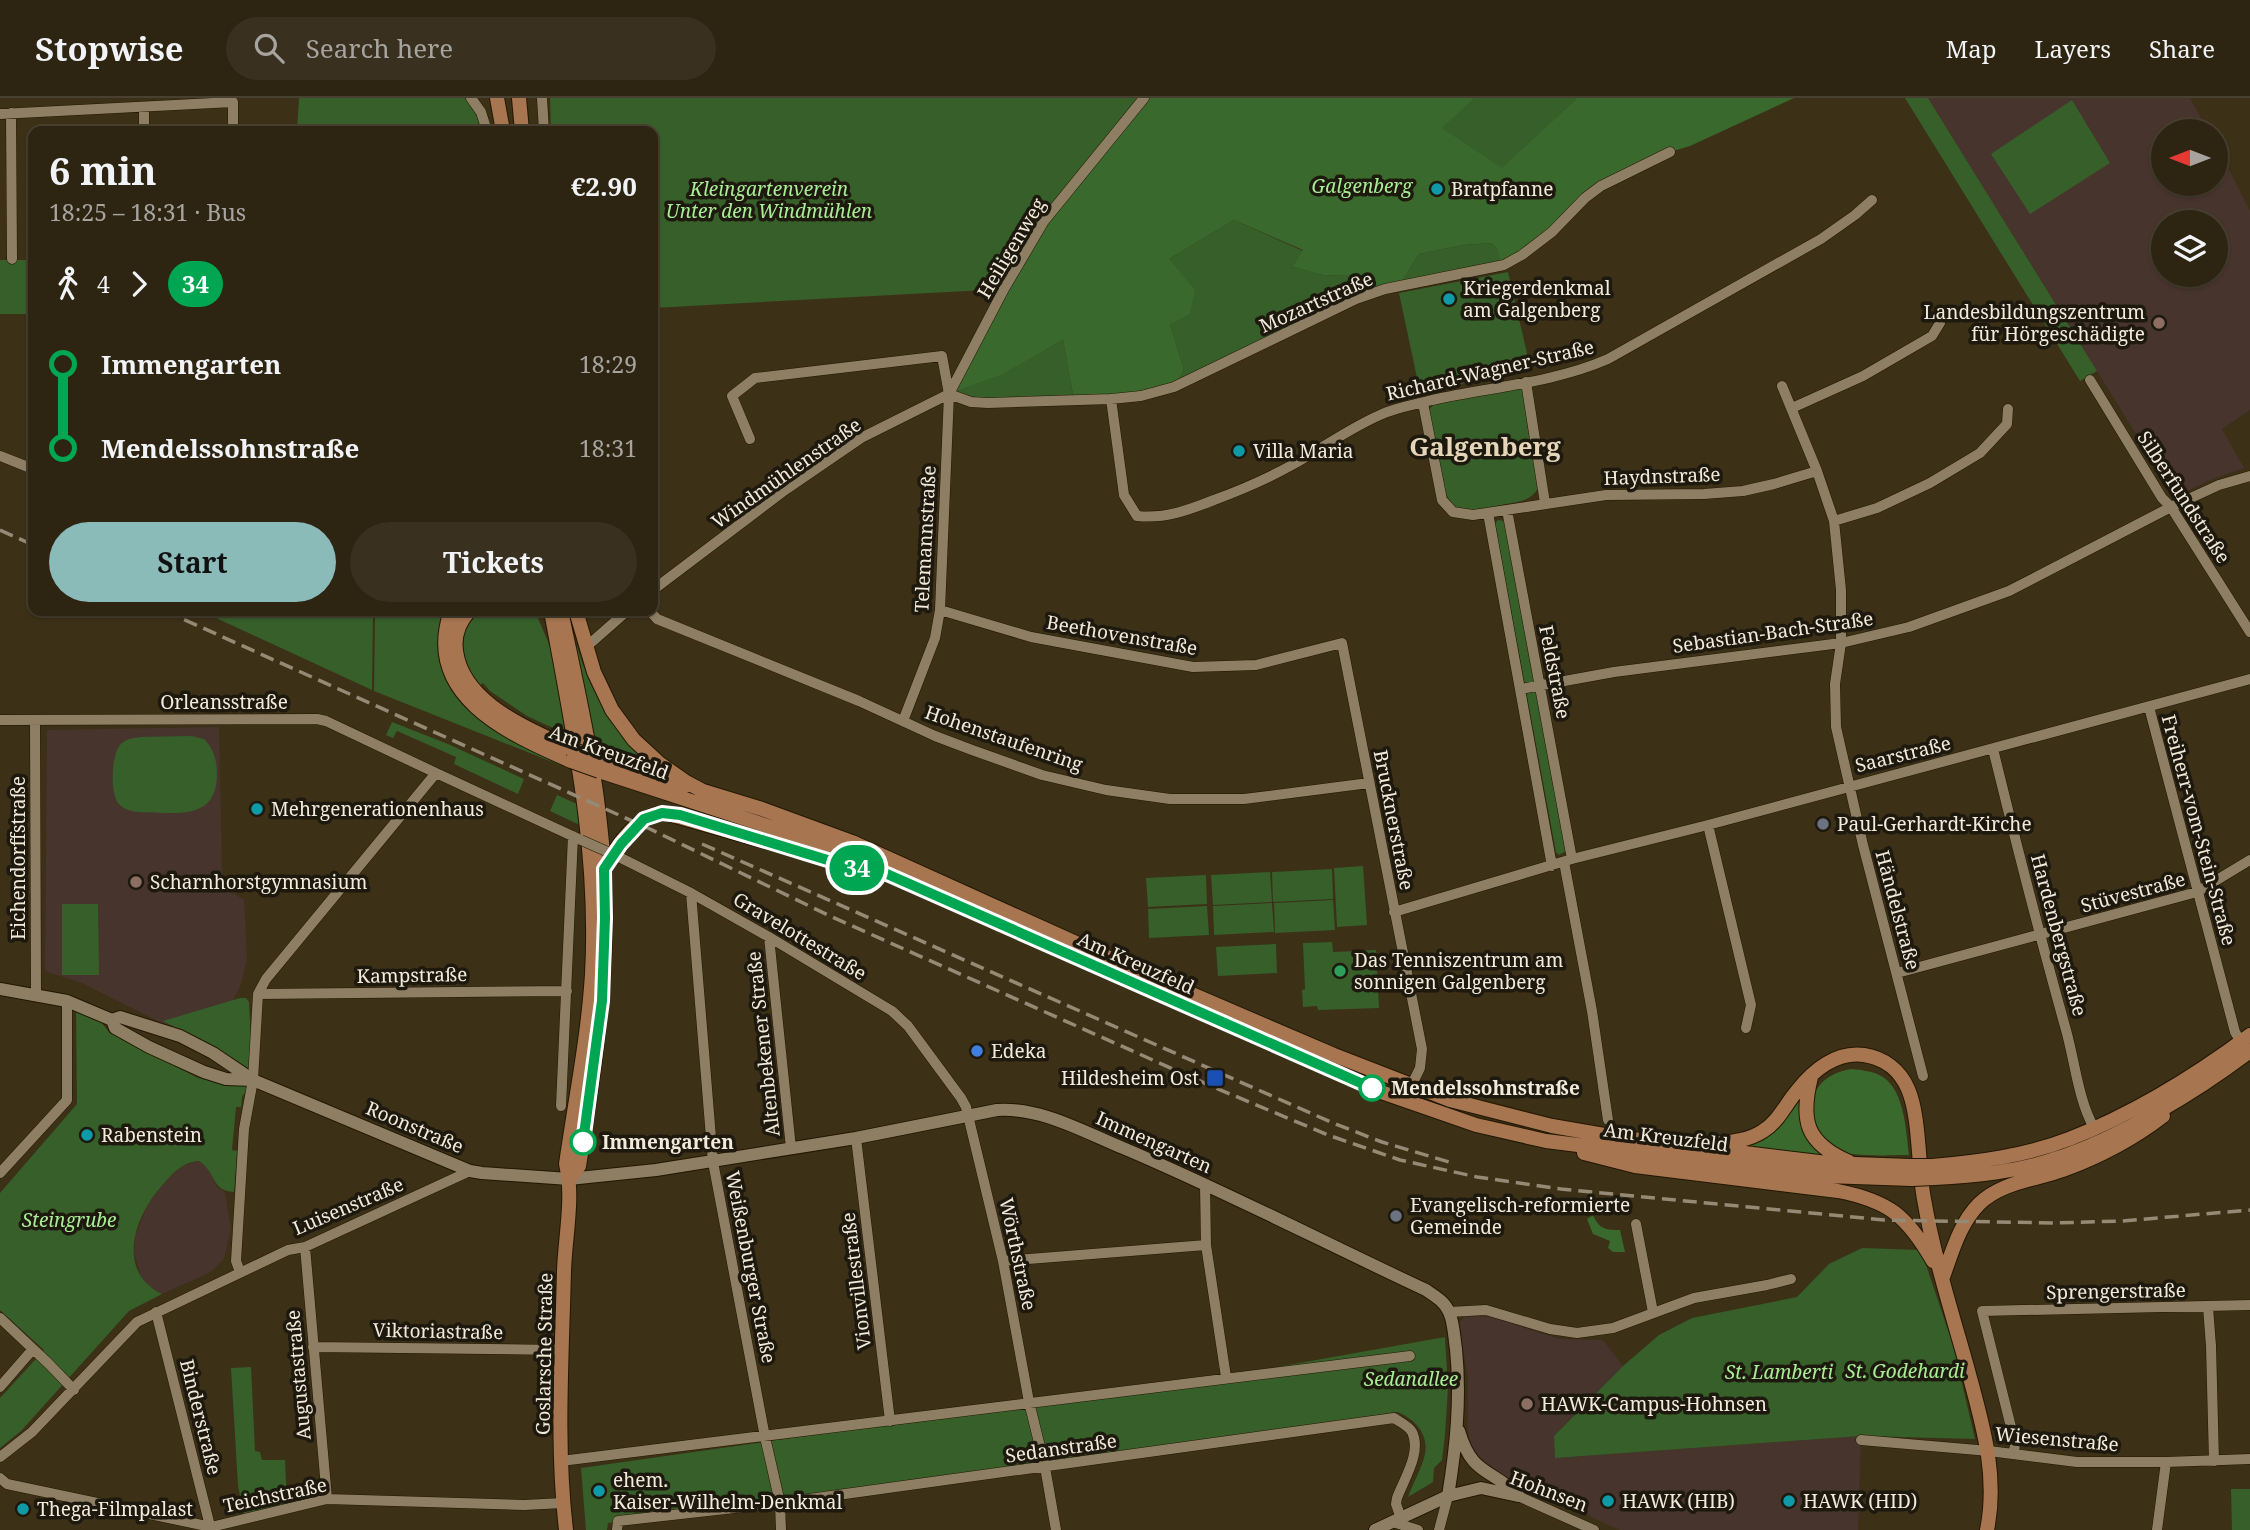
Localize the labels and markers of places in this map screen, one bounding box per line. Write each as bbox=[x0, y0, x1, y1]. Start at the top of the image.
place label: Bratpfanne bbox=[1451, 176, 1553, 202]
marker: Bratpfanne bbox=[1429, 181, 1445, 197]
place label: Kriegerdenkmal am Galgenberg bbox=[1463, 275, 1611, 323]
marker: Kriegerdenkmal am Galgenberg bbox=[1441, 291, 1457, 307]
place label: Landesbildungszentrum für Hörgeschädigte bbox=[1924, 299, 2145, 347]
marker: Landesbildungszentrum für Hörgeschädigte bbox=[2151, 315, 2167, 331]
place label: Villa Maria bbox=[1253, 438, 1354, 464]
marker: Villa Maria bbox=[1231, 443, 1247, 459]
place label: Mehrgenerationenhaus bbox=[271, 796, 484, 822]
marker: Mehrgenerationenhaus bbox=[249, 801, 265, 817]
place label: Paul-Gerhardt-Kirche bbox=[1837, 811, 2032, 837]
marker: Paul-Gerhardt-Kirche bbox=[1815, 816, 1831, 832]
place label: Scharnhorstgymnasium bbox=[150, 869, 367, 895]
marker: Scharnhorstgymnasium bbox=[128, 874, 144, 890]
place label: Das Tenniszentrum am sonnigen Galgenberg bbox=[1354, 947, 1563, 995]
marker: Das Tenniszentrum am sonnigen Galgenberg bbox=[1332, 963, 1348, 979]
place label: Edeka bbox=[991, 1038, 1046, 1064]
marker: Edeka bbox=[969, 1043, 985, 1059]
place label: Hildesheim Ost bbox=[1061, 1065, 1199, 1091]
marker: Hildesheim Ost bbox=[1205, 1068, 1225, 1088]
marker: Mendelssohnstraße bbox=[1359, 1075, 1385, 1101]
place label: Mendelssohnstraße bbox=[1391, 1075, 1580, 1101]
place label: Rabenstein bbox=[101, 1122, 202, 1148]
marker: Rabenstein bbox=[79, 1127, 95, 1143]
marker: Immengarten bbox=[570, 1129, 596, 1155]
place label: Immengarten bbox=[602, 1129, 734, 1155]
place label: Evangelisch-reformierte Gemeinde bbox=[1410, 1192, 1630, 1240]
marker: Evangelisch-reformierte Gemeinde bbox=[1388, 1208, 1404, 1224]
place label: HAWK-Campus-Hohnsen bbox=[1541, 1391, 1767, 1417]
marker: HAWK-Campus-Hohnsen bbox=[1519, 1396, 1535, 1412]
place label: ehem. Kaiser-Wilhelm-Denkmal bbox=[613, 1467, 842, 1515]
marker: ehem. Kaiser-Wilhelm-Denkmal bbox=[591, 1483, 607, 1499]
place label: HAWK (HIB) bbox=[1622, 1488, 1735, 1514]
place label: HAWK (HID) bbox=[1803, 1488, 1917, 1514]
marker: HAWK (HIB) bbox=[1600, 1493, 1616, 1509]
marker: HAWK (HID) bbox=[1781, 1493, 1797, 1509]
place label: Thega-Filmpalast bbox=[37, 1496, 193, 1522]
marker: Thega-Filmpalast bbox=[15, 1501, 31, 1517]

